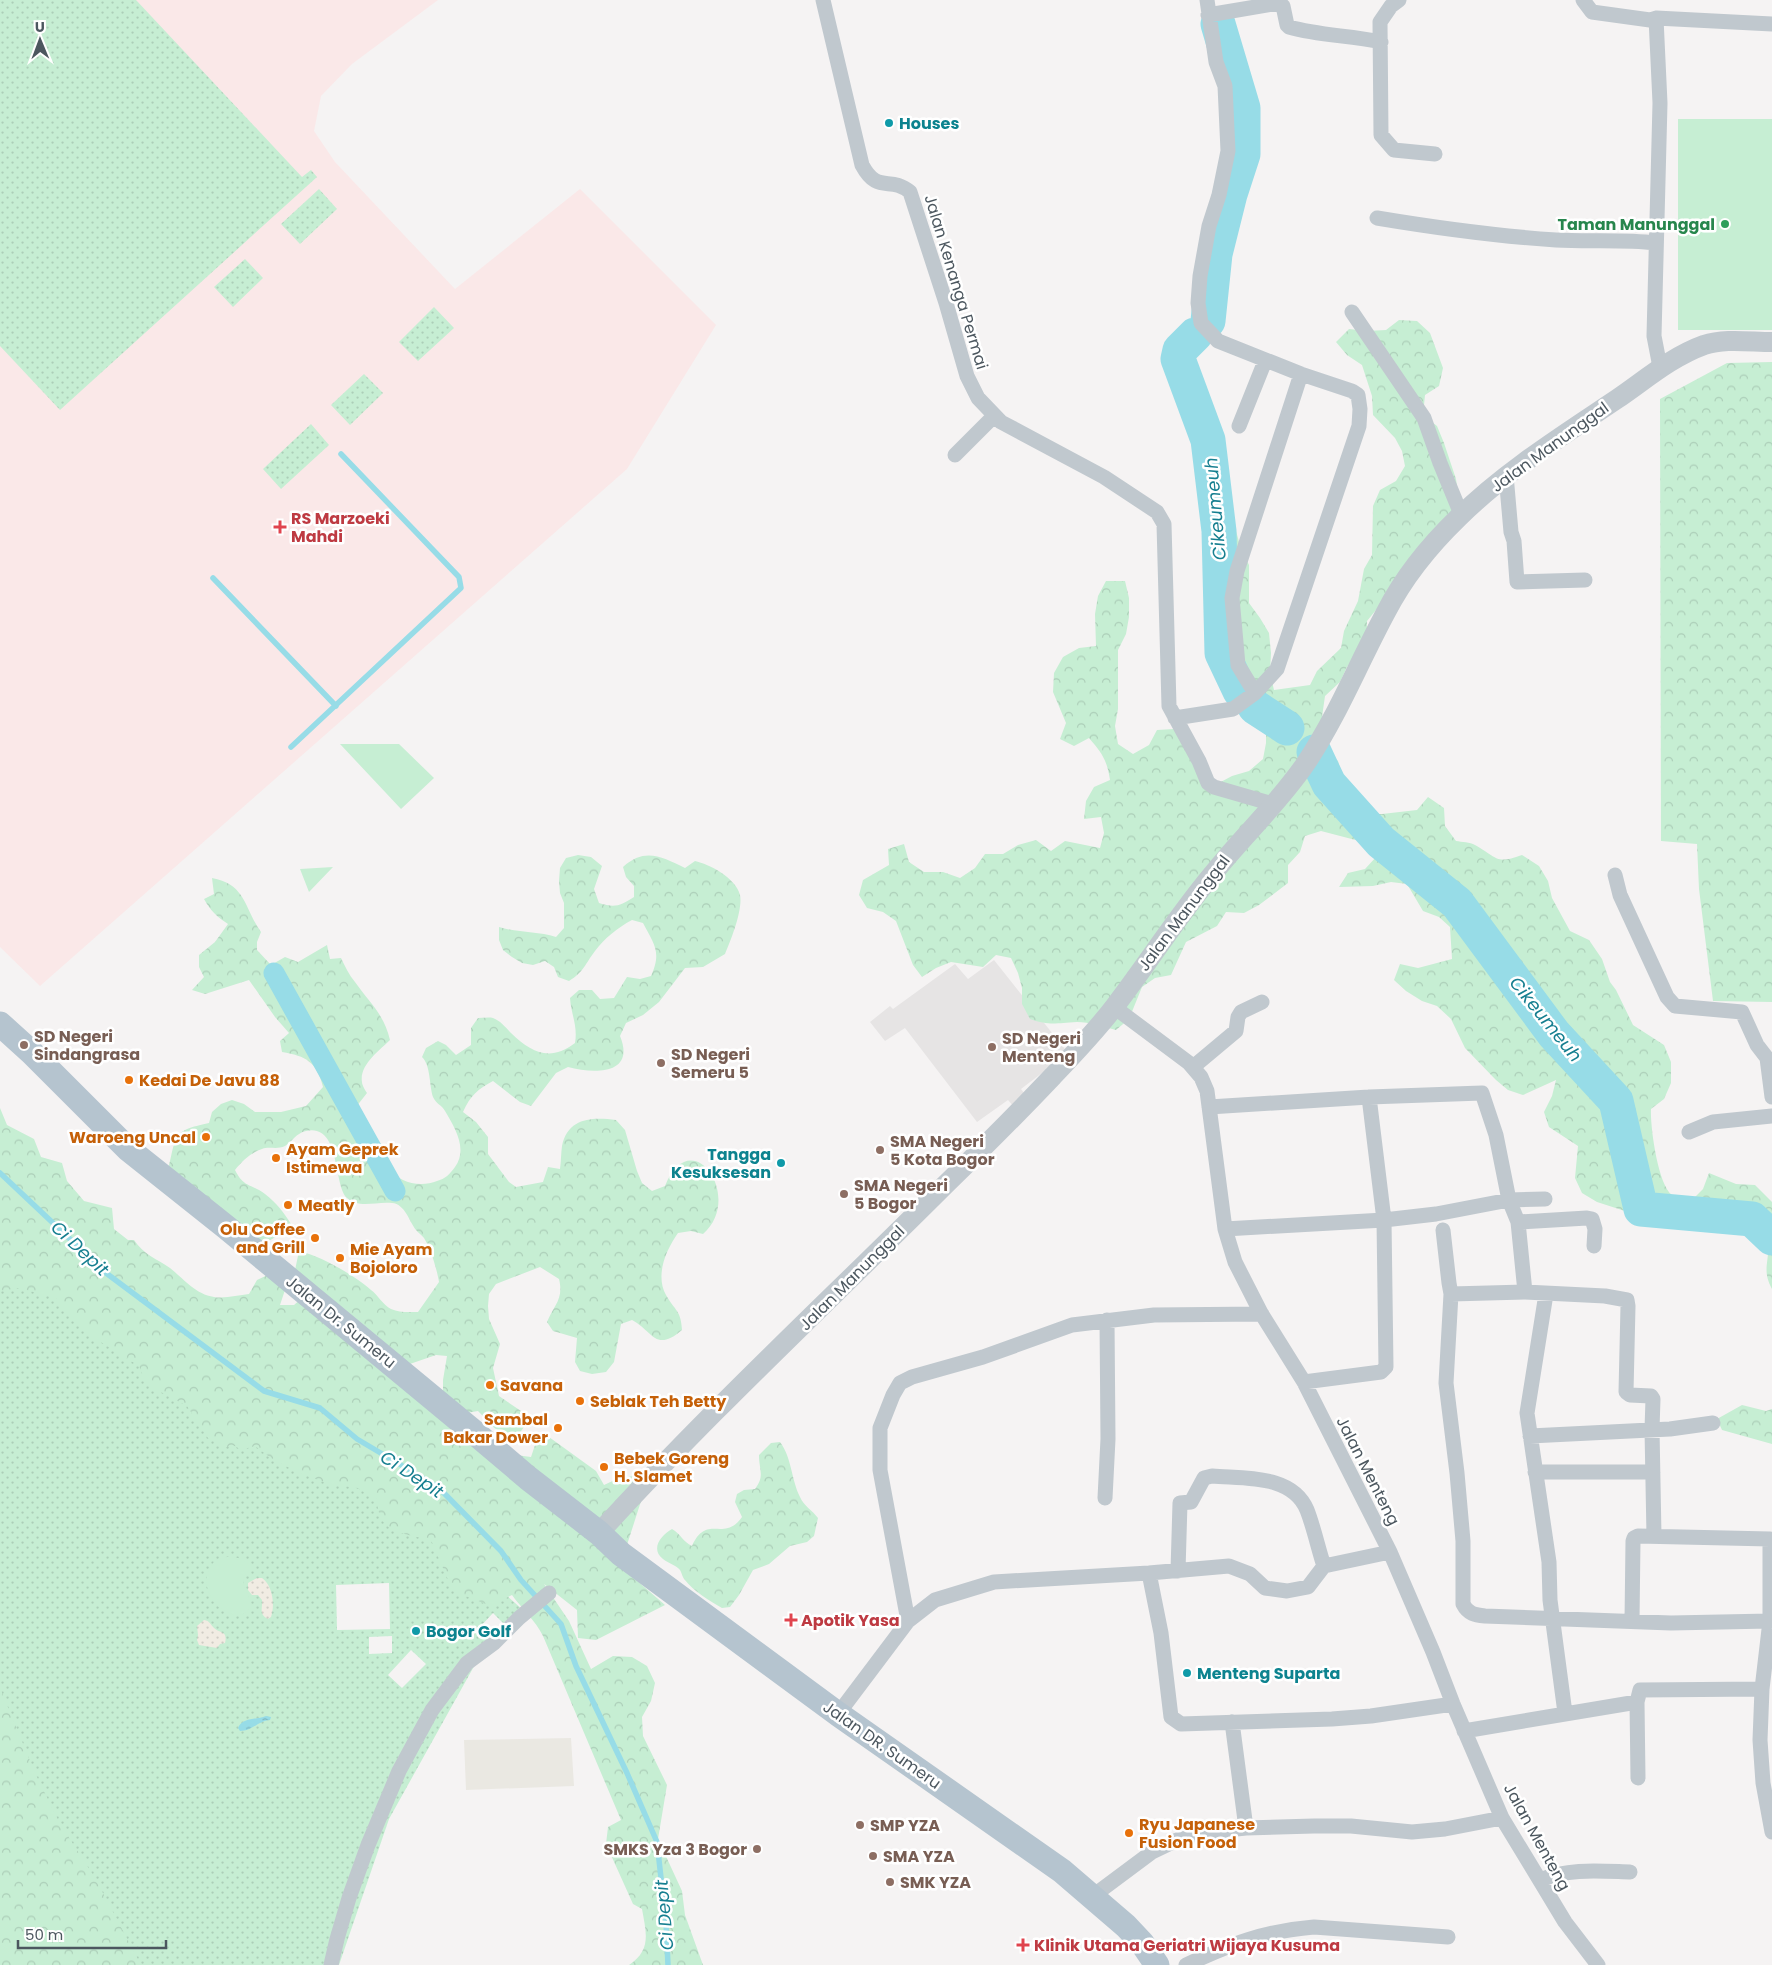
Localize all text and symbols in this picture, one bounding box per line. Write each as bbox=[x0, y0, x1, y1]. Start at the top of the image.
north arrow bbox=[15, 15, 65, 65]
text: U bbox=[35, 17, 45, 37]
place label: Houses bbox=[899, 112, 959, 135]
marker: Houses bbox=[883, 117, 895, 129]
street label: Jalan Kenanga Permai bbox=[918, 192, 994, 372]
place label: Taman Manunggal bbox=[1557, 213, 1715, 236]
marker: Taman Manunggal bbox=[1719, 218, 1731, 230]
street label: Jalan Manunggal bbox=[1487, 396, 1613, 498]
water label: Cikeumeuh bbox=[1198, 457, 1232, 561]
place label: RS Marzoeki Mahdi bbox=[291, 507, 390, 548]
marker: RS Marzoeki Mahdi bbox=[273, 520, 287, 534]
street label: Jalan Manunggal bbox=[1133, 850, 1235, 976]
water label: Cikeumeuh bbox=[1504, 971, 1588, 1067]
place label: SD Negeri Sindangrasa bbox=[34, 1025, 140, 1066]
place label: SD Negeri Menteng bbox=[1002, 1027, 1081, 1068]
marker: SD Negeri Sindangrasa bbox=[18, 1039, 30, 1051]
marker: SD Negeri Menteng bbox=[986, 1041, 998, 1053]
place label: SD Negeri Semeru 5 bbox=[671, 1043, 750, 1084]
marker: SD Negeri Semeru 5 bbox=[655, 1057, 667, 1069]
place label: Kedai De Javu 88 bbox=[139, 1069, 280, 1092]
marker: Kedai De Javu 88 bbox=[123, 1074, 135, 1086]
place label: Waroeng Uncal bbox=[69, 1126, 196, 1149]
place label: SMA Negeri 5 Kota Bogor bbox=[890, 1130, 995, 1171]
marker: Waroeng Uncal bbox=[200, 1131, 212, 1143]
place label: Ayam Geprek Istimewa bbox=[286, 1138, 399, 1179]
place label: Tangga Kesuksesan bbox=[671, 1143, 771, 1184]
marker: SMA Negeri 5 Kota Bogor bbox=[874, 1144, 886, 1156]
marker: Ayam Geprek Istimewa bbox=[270, 1152, 282, 1164]
marker: Tangga Kesuksesan bbox=[775, 1157, 787, 1169]
place label: SMA Negeri 5 Bogor bbox=[854, 1174, 948, 1215]
marker: SMA Negeri 5 Bogor bbox=[838, 1188, 850, 1200]
place label: Meatly bbox=[298, 1194, 356, 1217]
marker: Meatly bbox=[282, 1199, 294, 1211]
water label: Ci Depit bbox=[46, 1215, 115, 1282]
place label: Olu Coffee and Grill bbox=[220, 1218, 305, 1259]
street label: Jalan Manunggal bbox=[794, 1220, 910, 1336]
marker: Olu Coffee and Grill bbox=[309, 1232, 321, 1244]
place label: Mie Ayam Bojoloro bbox=[350, 1238, 432, 1279]
marker: Mie Ayam Bojoloro bbox=[334, 1252, 346, 1264]
street label: Jalan Dr. Sumeru bbox=[281, 1270, 401, 1374]
place label: Savana bbox=[500, 1374, 563, 1397]
marker: Savana bbox=[484, 1379, 496, 1391]
place label: Seblak Teh Betty bbox=[590, 1390, 727, 1413]
marker: Seblak Teh Betty bbox=[574, 1395, 586, 1407]
place label: Sambal Bakar Dower bbox=[443, 1408, 548, 1449]
street label: Jalan Menteng bbox=[1331, 1413, 1405, 1529]
marker: Sambal Bakar Dower bbox=[552, 1422, 564, 1434]
water label: Ci Depit bbox=[376, 1444, 449, 1504]
place label: Bebek Goreng H. Slamet bbox=[614, 1447, 729, 1488]
marker: Bebek Goreng H. Slamet bbox=[598, 1461, 610, 1473]
place label: Apotik Yasa bbox=[801, 1609, 900, 1632]
marker: Apotik Yasa bbox=[785, 1614, 797, 1626]
place label: Bogor Golf bbox=[426, 1620, 511, 1643]
marker: Bogor Golf bbox=[410, 1625, 422, 1637]
place label: Menteng Suparta bbox=[1197, 1662, 1340, 1685]
marker: Menteng Suparta bbox=[1181, 1667, 1193, 1679]
street label: Jalan DR. Sumeru bbox=[818, 1696, 946, 1794]
street label: Jalan Menteng bbox=[1498, 1779, 1576, 1895]
place label: Ryu Japanese Fusion Food bbox=[1139, 1813, 1255, 1854]
place label: SMP YZA bbox=[870, 1814, 940, 1837]
marker: SMP YZA bbox=[854, 1819, 866, 1831]
marker: Ryu Japanese Fusion Food bbox=[1123, 1827, 1135, 1839]
place label: SMKS Yza 3 Bogor bbox=[603, 1838, 747, 1861]
marker: SMKS Yza 3 Bogor bbox=[751, 1843, 763, 1855]
place label: SMA YZA bbox=[883, 1845, 955, 1868]
marker: SMA YZA bbox=[867, 1850, 879, 1862]
place label: SMK YZA bbox=[900, 1871, 971, 1894]
marker: SMK YZA bbox=[884, 1876, 896, 1888]
water label: Ci Depit bbox=[648, 1878, 680, 1951]
scale bar bbox=[18, 1918, 165, 1950]
text: 50 m bbox=[25, 1924, 63, 1945]
place label: Klinik Utama Geriatri Wijaya Kusuma bbox=[1034, 1934, 1340, 1957]
marker: Klinik Utama Geriatri Wijaya Kusuma bbox=[1016, 1938, 1030, 1952]

